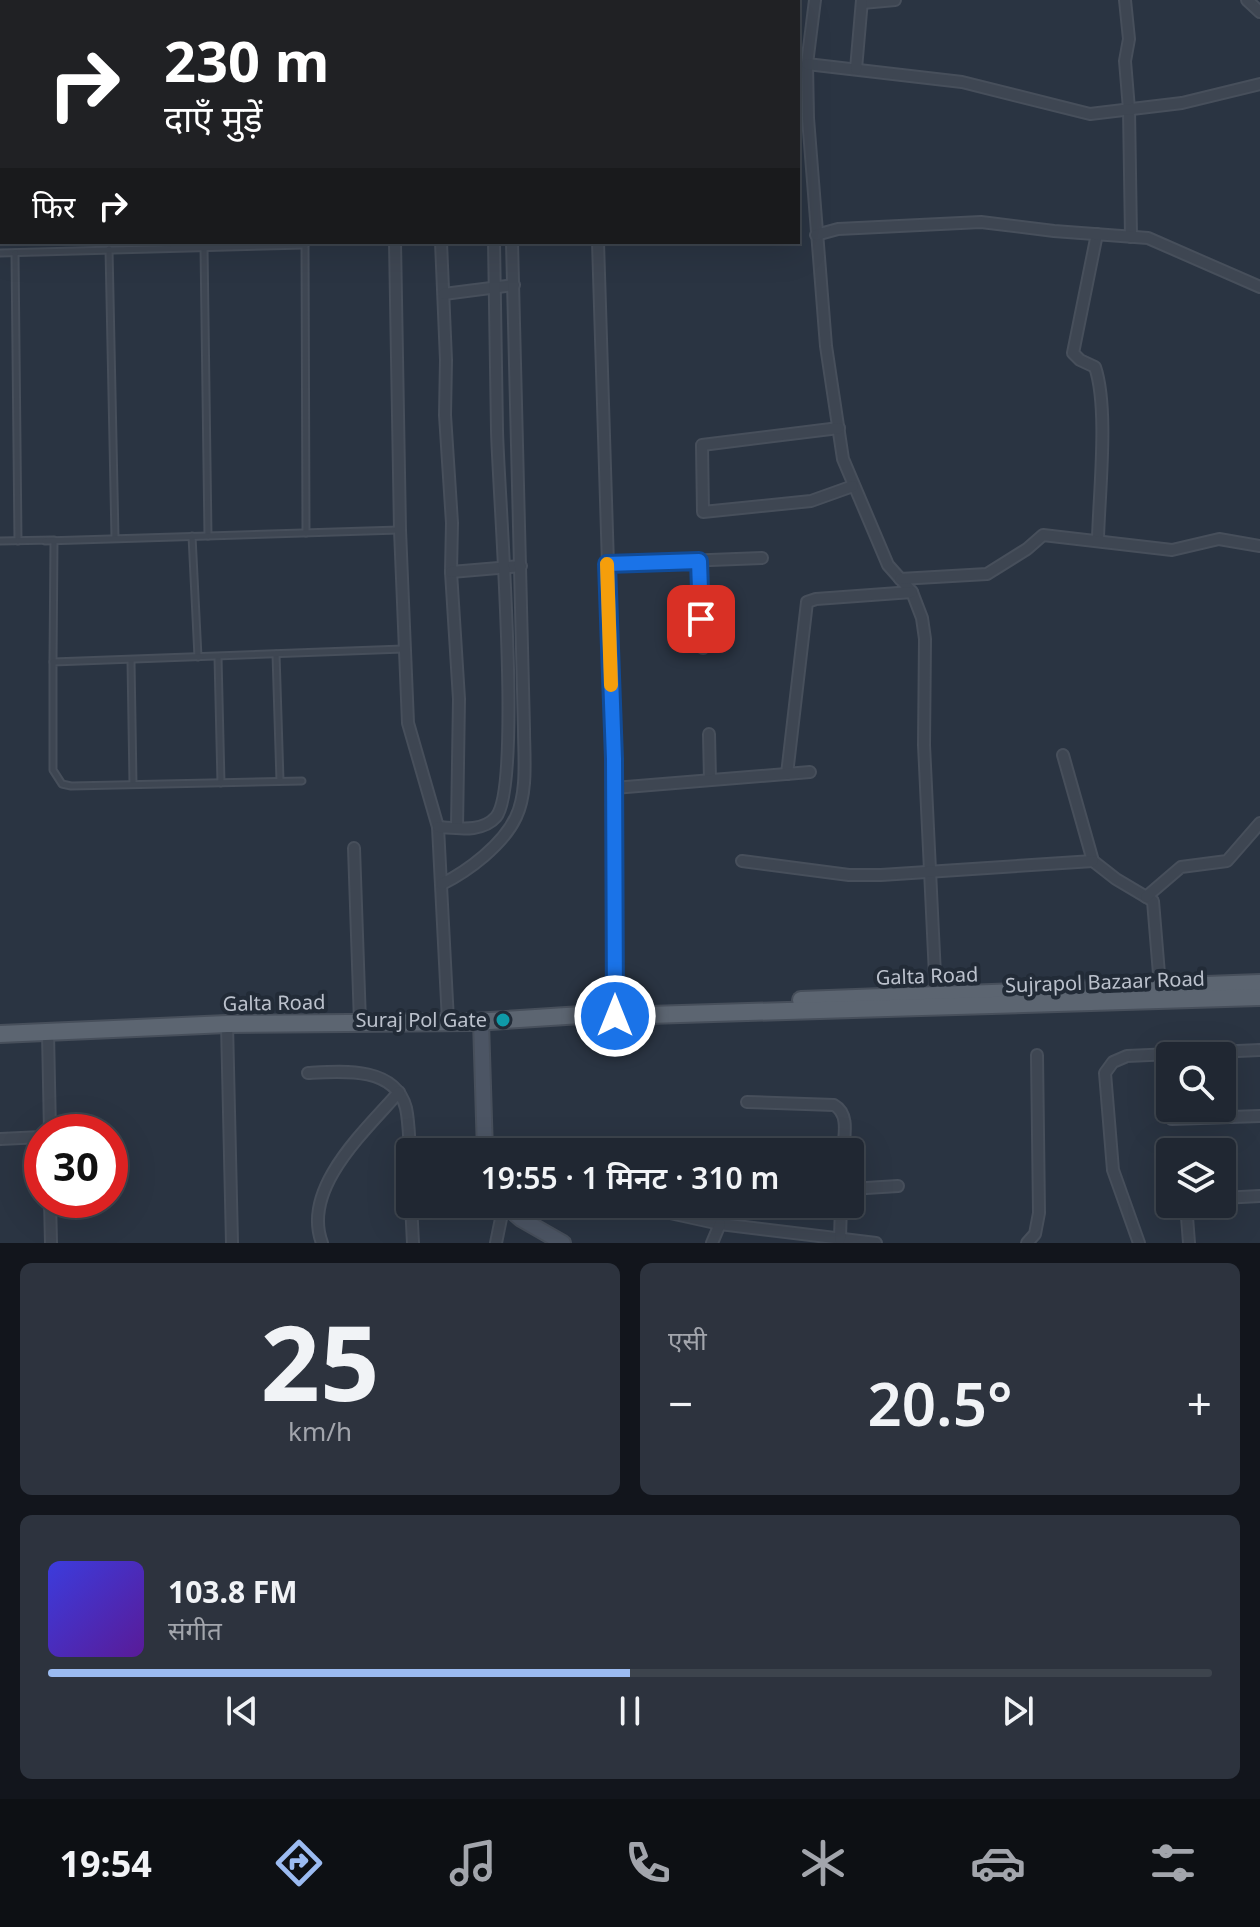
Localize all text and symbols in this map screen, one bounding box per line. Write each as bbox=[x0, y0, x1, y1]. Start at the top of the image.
text: 230 m bbox=[164, 22, 329, 98]
icon: right bbox=[32, 32, 136, 136]
text: दाएँ मुड़ें bbox=[164, 94, 263, 143]
icon: right bbox=[91, 184, 135, 228]
text: फिर bbox=[32, 186, 75, 227]
pin bbox=[667, 585, 735, 653]
icon: arrive bbox=[679, 597, 723, 641]
street label: Galta Road bbox=[875, 960, 979, 991]
street label: Sujrapol Bazaar Road bbox=[1005, 965, 1205, 998]
position arrow bbox=[573, 974, 657, 1058]
street label: Galta Road bbox=[222, 988, 326, 1017]
place label: Suraj Pol Gate bbox=[355, 1006, 487, 1033]
marker: Suraj Pol Gate bbox=[494, 1011, 512, 1029]
map controls bbox=[1156, 1042, 1236, 1218]
button: search bbox=[1156, 1042, 1236, 1122]
speed limit sign: 30 bbox=[24, 1114, 128, 1218]
button: layers bbox=[1156, 1138, 1236, 1218]
text: 19:55 · 1 मिनट · 310 m bbox=[481, 1157, 779, 1198]
text: 25 bbox=[261, 1290, 379, 1431]
text: एसी bbox=[668, 1322, 707, 1358]
text: 20.5° bbox=[867, 1362, 1013, 1444]
text: − bbox=[668, 1373, 693, 1433]
text: + bbox=[1187, 1373, 1212, 1433]
text: km/h bbox=[288, 1413, 352, 1449]
text: 103.8 FM bbox=[168, 1571, 298, 1612]
text: संगीत bbox=[168, 1612, 222, 1648]
icon: previous bbox=[220, 1689, 264, 1733]
icon: pause bbox=[608, 1689, 652, 1733]
icon: next bbox=[996, 1689, 1040, 1733]
icon: directions bbox=[271, 1835, 327, 1891]
icon: music bbox=[445, 1835, 501, 1891]
icon: phone bbox=[620, 1835, 676, 1891]
icon: climate bbox=[795, 1835, 851, 1891]
icon: car bbox=[970, 1835, 1026, 1891]
icon: filters bbox=[1145, 1835, 1201, 1891]
text: 19:54 bbox=[59, 1839, 152, 1888]

